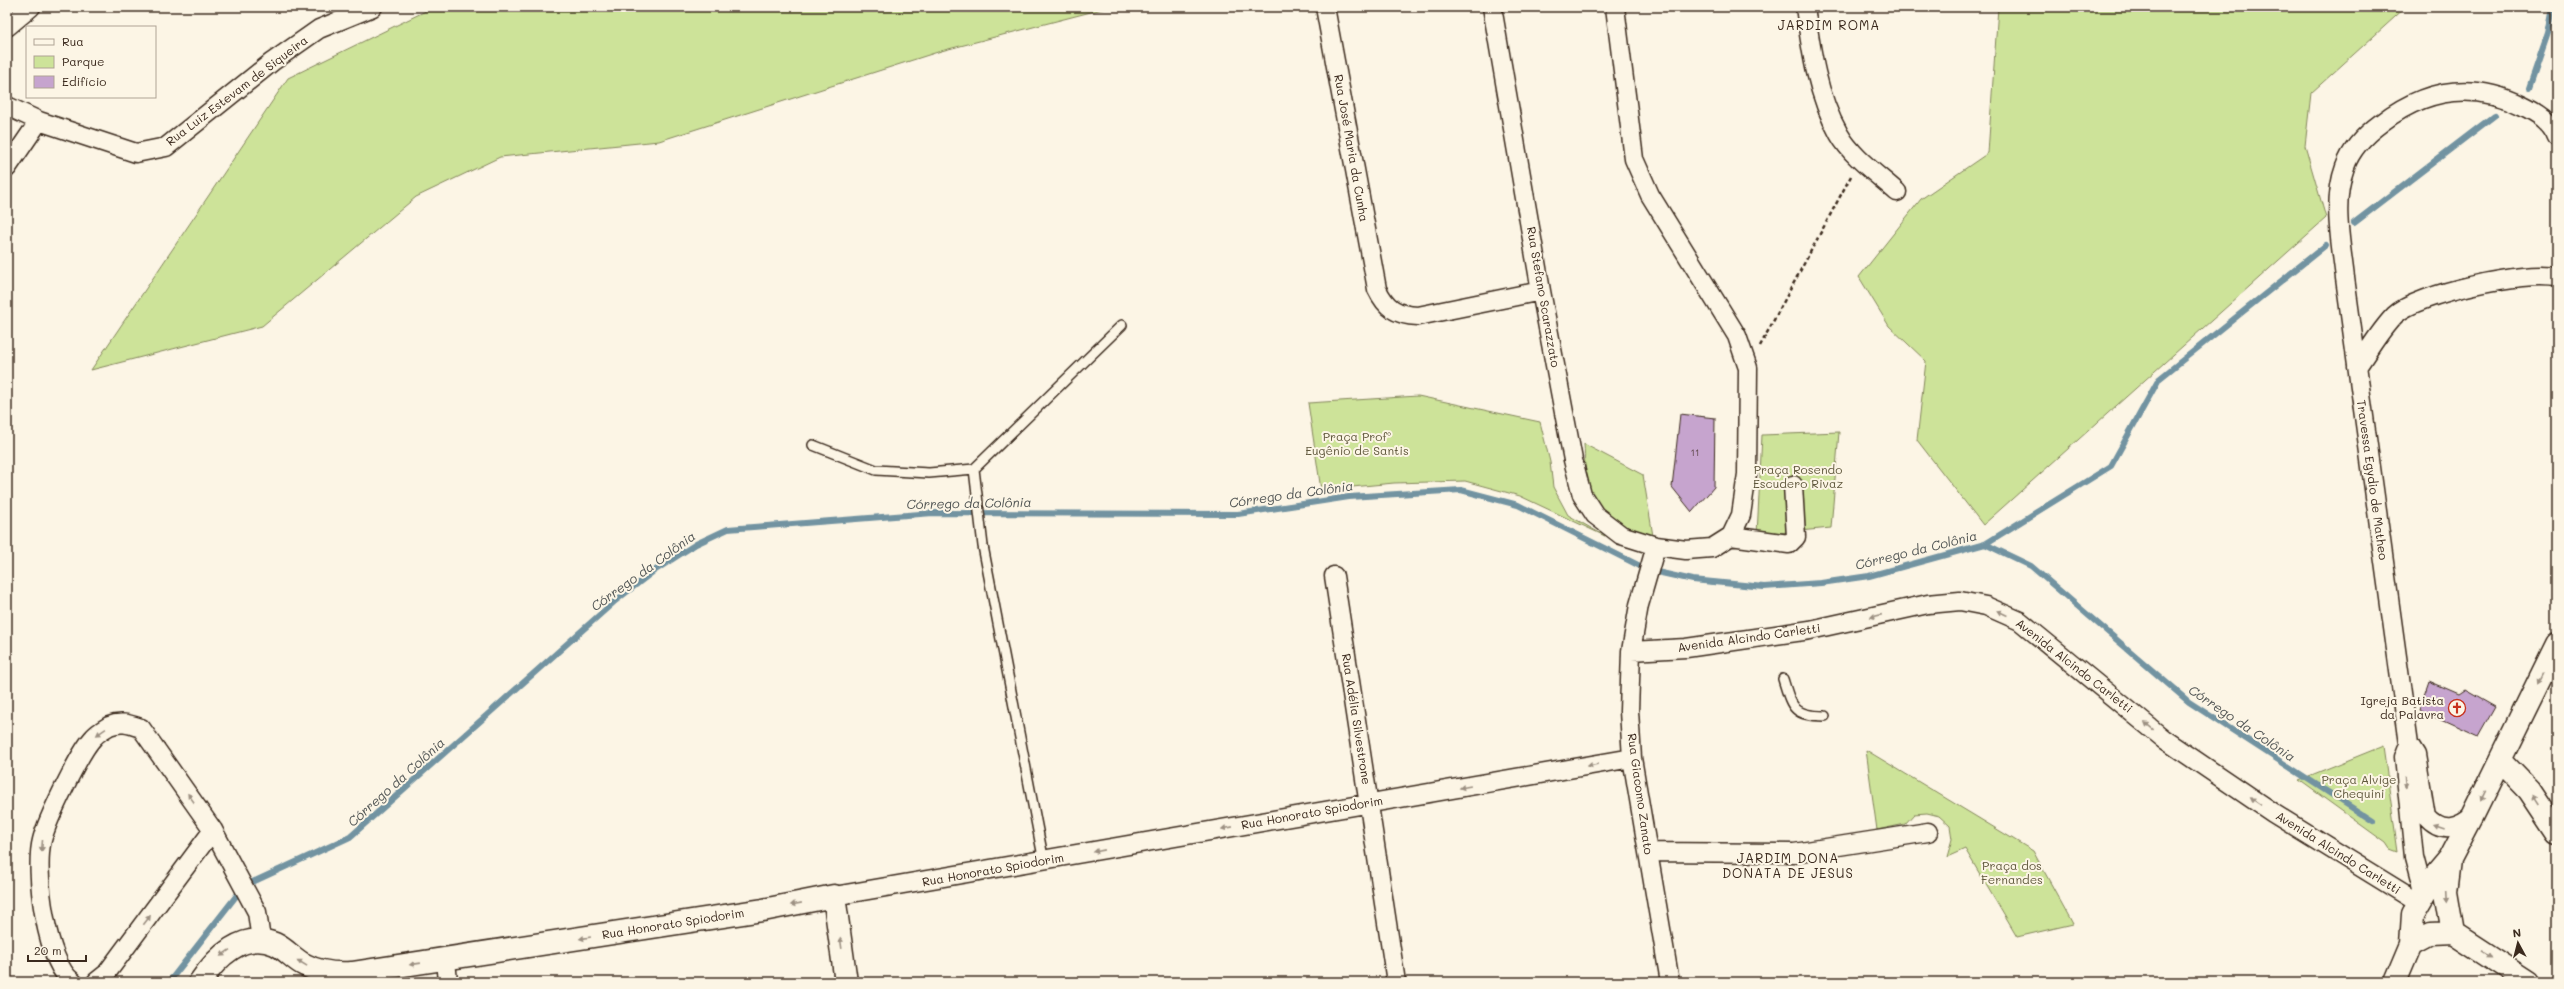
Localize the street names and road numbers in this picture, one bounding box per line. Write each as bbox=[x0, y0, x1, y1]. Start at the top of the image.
street label: Rua Luiz Estevam de Siqueira bbox=[162, 32, 310, 149]
street label: Rua José Maria da Cunha bbox=[1331, 73, 1373, 223]
street label: Rua Stefano Scarazzato bbox=[1524, 225, 1564, 369]
street label: Travessa Egydio de Matheo bbox=[2354, 399, 2392, 561]
street label: Avenida Alcindo Carletti bbox=[2013, 615, 2136, 716]
street label: Avenida Alcindo Carletti bbox=[1676, 619, 1821, 655]
street label: Rua Adélia Silvestrone bbox=[1339, 652, 1375, 786]
street label: Rua Giacomo Zanato bbox=[1625, 732, 1657, 856]
street label: Rua Honorato Spiodorim bbox=[1240, 792, 1384, 832]
street label: Avenida Alcindo Carletti bbox=[2273, 807, 2404, 897]
street label: Rua Honorato Spiodorim bbox=[921, 849, 1065, 889]
street label: Rua Honorato Spiodorim bbox=[601, 904, 745, 942]

